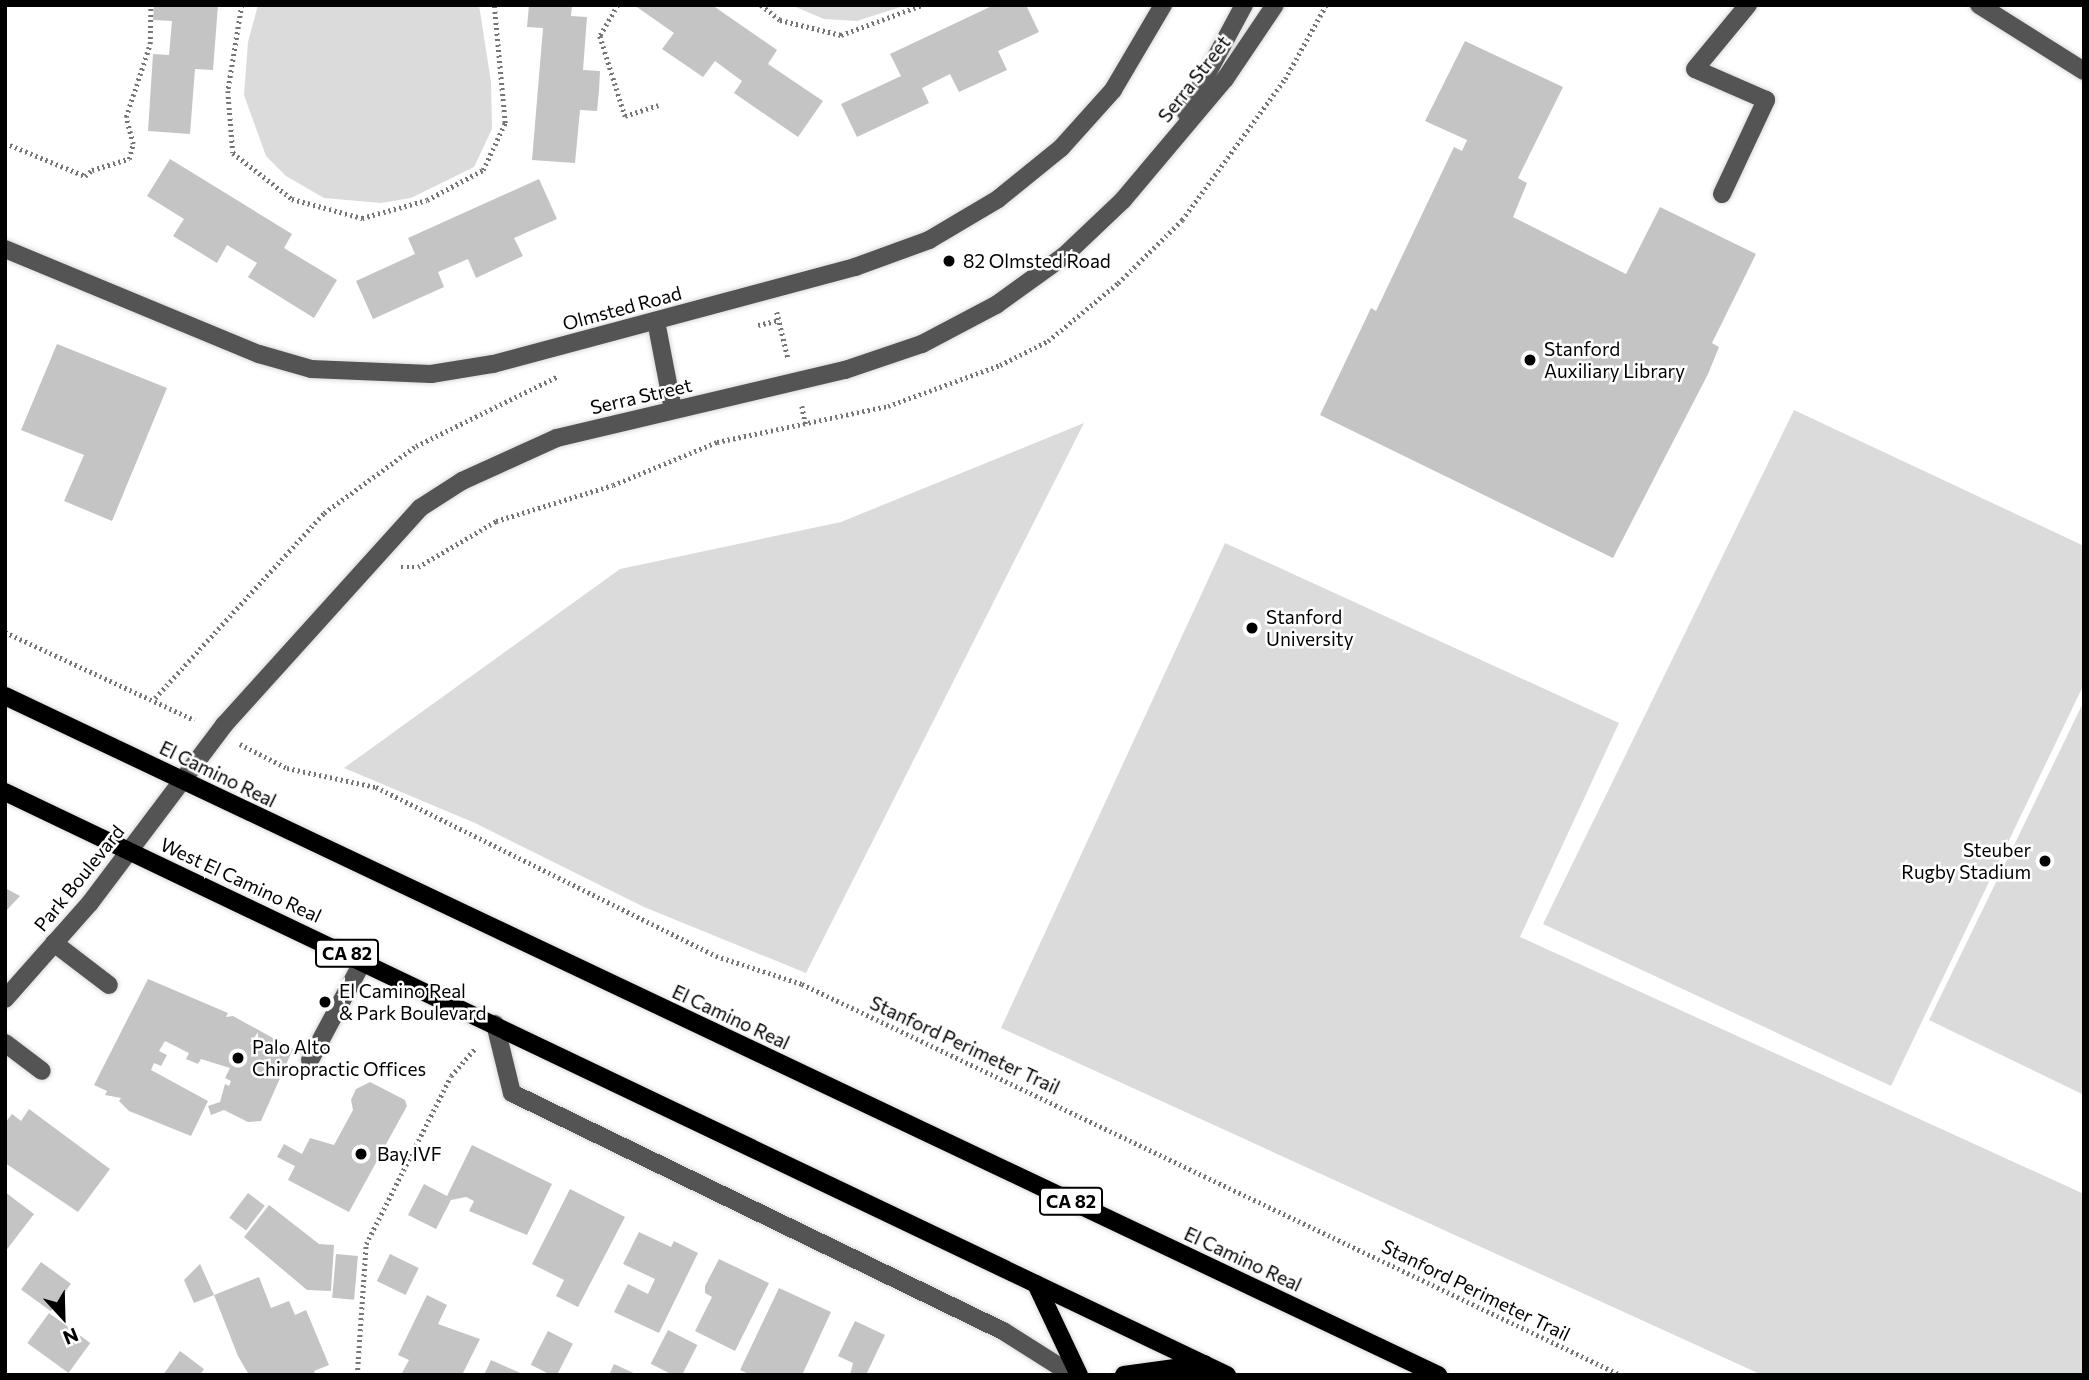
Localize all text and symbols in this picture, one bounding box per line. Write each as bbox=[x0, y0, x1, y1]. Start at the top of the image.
street label: Serra Street bbox=[1153, 31, 1235, 127]
place label: 82 Olmsted Road bbox=[963, 250, 1111, 272]
marker: 82 Olmsted Road bbox=[941, 253, 957, 269]
street label: Olmsted Road bbox=[560, 281, 684, 335]
place label: Stanford Auxiliary Library bbox=[1544, 338, 1685, 382]
marker: Stanford Auxiliary Library bbox=[1522, 352, 1538, 368]
street label: Serra Street bbox=[588, 373, 694, 419]
place label: Stanford University bbox=[1266, 606, 1353, 650]
marker: Stanford University bbox=[1244, 620, 1260, 636]
street label: El Camino Real bbox=[156, 736, 280, 812]
street label: Park Boulevard bbox=[29, 820, 129, 936]
street label: West El Camino Real bbox=[157, 833, 325, 927]
place label: Steuber Rugby Stadium bbox=[1901, 839, 2031, 883]
marker: Steuber Rugby Stadium bbox=[2037, 853, 2053, 869]
road number: CA 82 bbox=[314, 938, 380, 968]
place label: El Camino Real & Park Boulevard bbox=[339, 980, 487, 1024]
street label: El Camino Real bbox=[669, 980, 793, 1054]
street label: Stanford Perimeter Trail bbox=[866, 991, 1064, 1099]
marker: El Camino Real & Park Boulevard bbox=[317, 994, 333, 1010]
place label: Palo Alto Chiropractic Offices bbox=[252, 1036, 426, 1080]
marker: Palo Alto Chiropractic Offices bbox=[230, 1050, 246, 1066]
place label: Bay IVF bbox=[377, 1143, 442, 1165]
marker: Bay IVF bbox=[351, 1144, 371, 1164]
road number: CA 82 bbox=[1038, 1186, 1104, 1216]
street label: El Camino Real bbox=[1181, 1222, 1305, 1296]
street label: Stanford Perimeter Trail bbox=[1378, 1234, 1574, 1346]
north arrow bbox=[28, 1282, 98, 1352]
text: N bbox=[60, 1324, 82, 1350]

